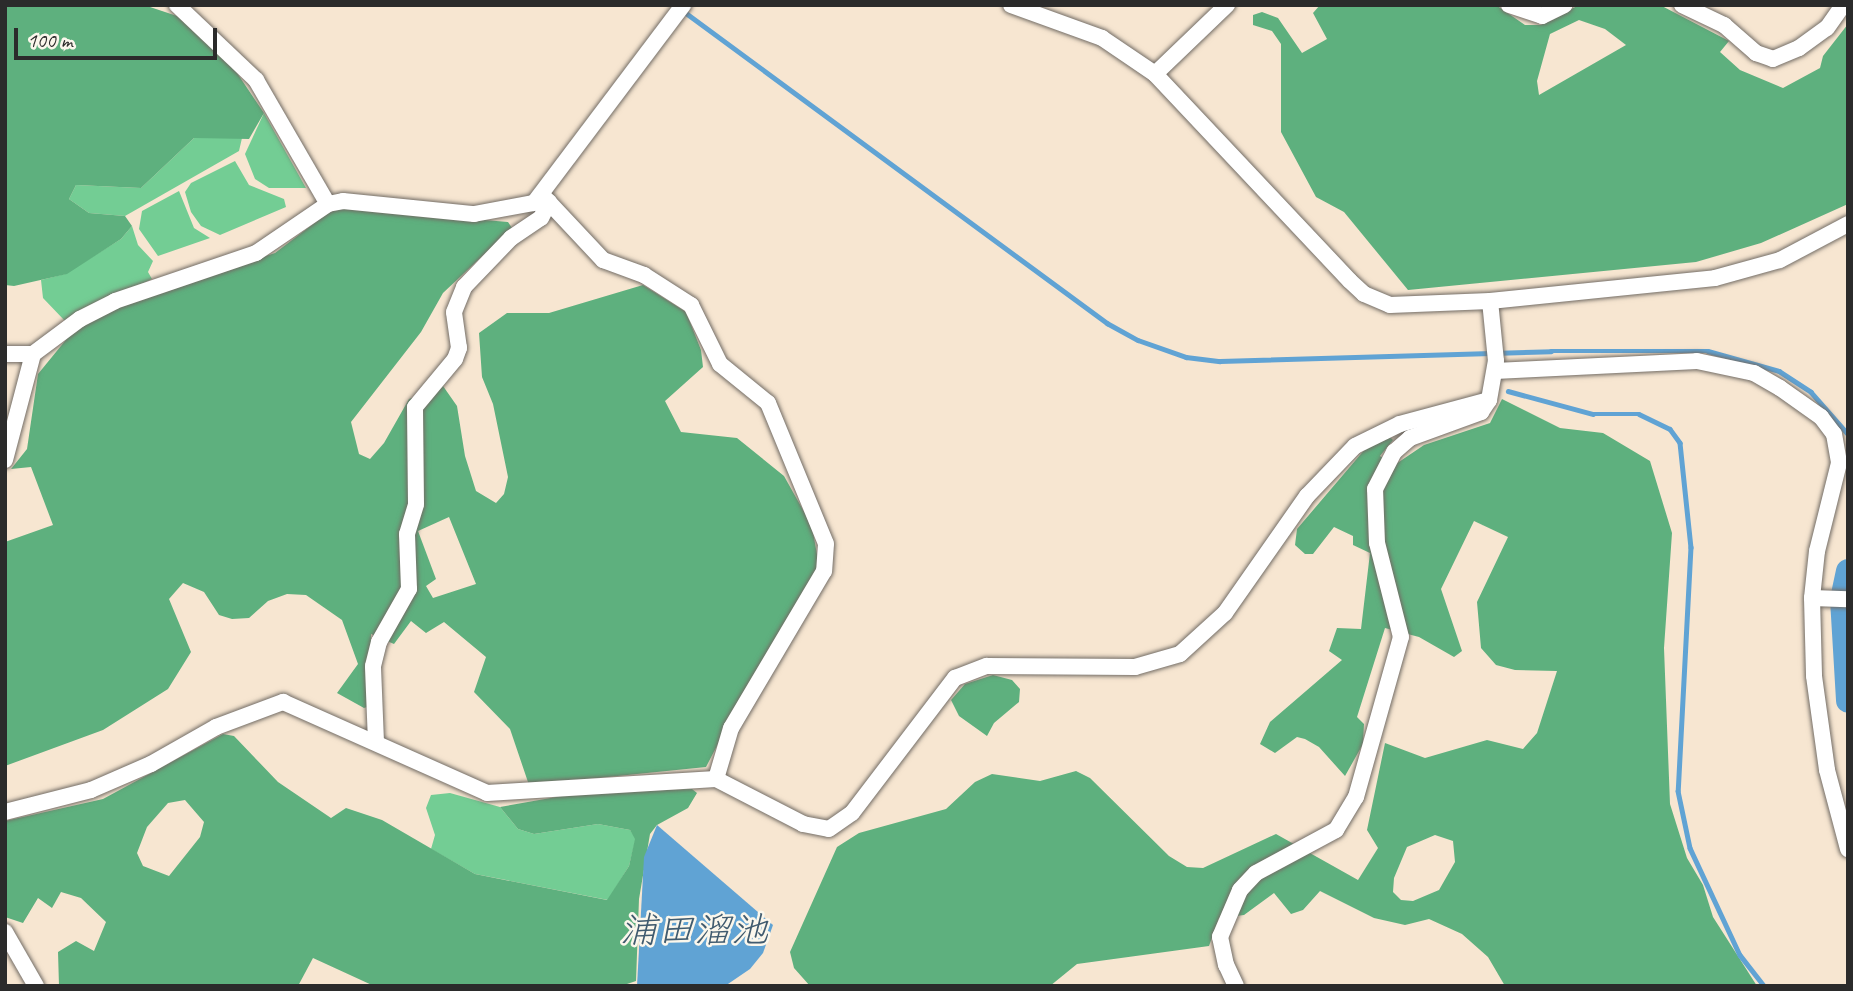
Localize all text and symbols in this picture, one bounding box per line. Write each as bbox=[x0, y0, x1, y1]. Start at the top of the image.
scale bar bbox=[18, 14, 220, 58]
text: 100 m bbox=[27, 27, 72, 53]
water label: 浦田溜池 bbox=[620, 908, 768, 952]

